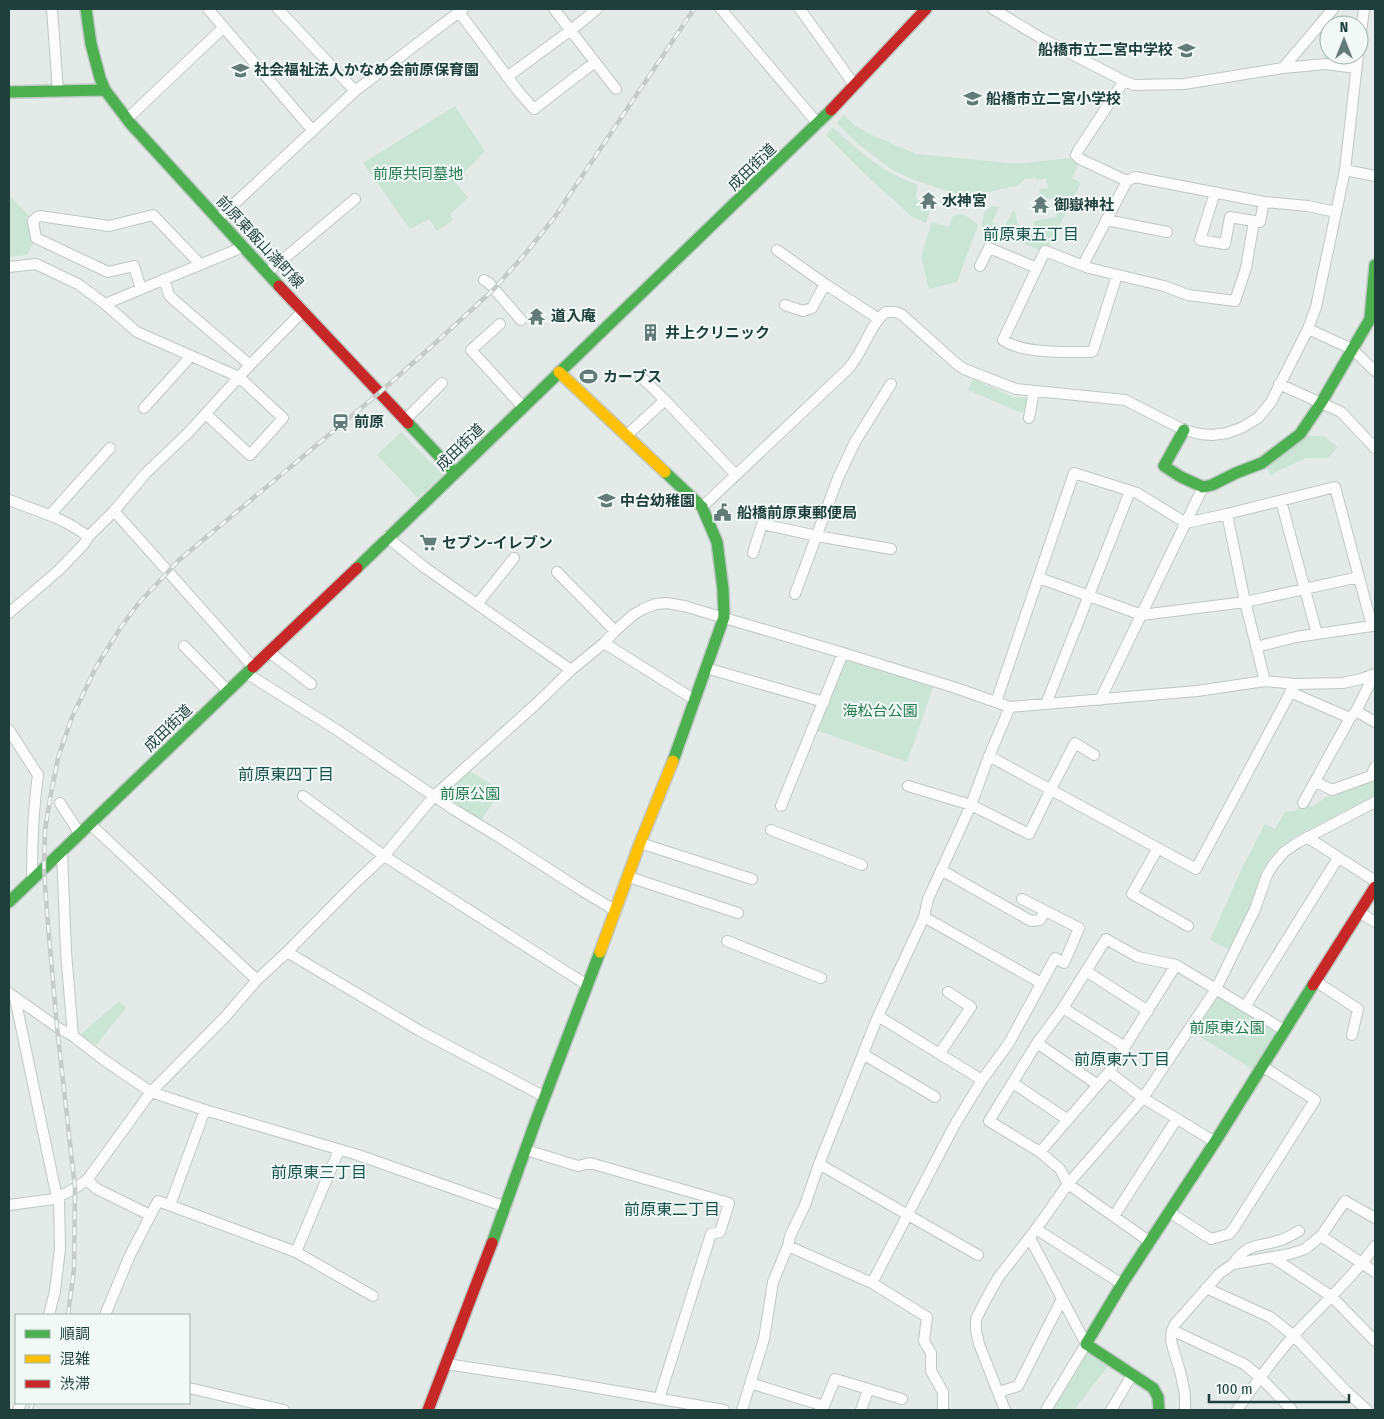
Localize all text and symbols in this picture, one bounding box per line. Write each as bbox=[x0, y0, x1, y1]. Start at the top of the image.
north arrow bbox=[1319, 15, 1369, 65]
text: N bbox=[1340, 19, 1348, 36]
school or university icon: 船橋市立二宮中学校 bbox=[1177, 40, 1197, 60]
place label: 船橋市立二宮中学校 bbox=[1038, 41, 1173, 59]
school or university icon: 社会福祉法人かなめ会前原保育園 bbox=[230, 60, 250, 80]
place label: 社会福祉法人かなめ会前原保育園 bbox=[254, 61, 479, 79]
school or university icon: 船橋市立二宮小学校 bbox=[962, 89, 982, 109]
place label: 船橋市立二宮小学校 bbox=[986, 90, 1121, 108]
street label: 成田街道 bbox=[724, 140, 780, 194]
park label: 前原共同墓地 bbox=[373, 165, 463, 183]
temple icon: 水神宮 bbox=[918, 191, 938, 211]
street label: 前原東飯山満町線 bbox=[212, 192, 308, 292]
place label: 水神宮 bbox=[942, 192, 987, 210]
temple icon: 御嶽神社 bbox=[1030, 195, 1050, 215]
place label: 御嶽神社 bbox=[1054, 196, 1114, 214]
district label: 前原東五丁目 bbox=[983, 225, 1079, 244]
temple icon: 道入庵 bbox=[527, 306, 547, 326]
place label: 道入庵 bbox=[551, 307, 596, 325]
building icon: 井上クリニック bbox=[641, 323, 661, 343]
place label: 井上クリニック bbox=[665, 324, 770, 342]
sports icon: カーブス bbox=[579, 367, 599, 387]
place label: カーブス bbox=[603, 368, 662, 386]
station icon: 前原 bbox=[330, 412, 350, 432]
place label: 前原 bbox=[354, 413, 384, 431]
street label: 成田街道 bbox=[432, 420, 488, 474]
school or university icon: 中台幼稚園 bbox=[596, 491, 616, 511]
place label: 中台幼稚園 bbox=[620, 492, 695, 510]
public building icon: 船橋前原東郵便局 bbox=[713, 503, 733, 523]
place label: 船橋前原東郵便局 bbox=[737, 504, 857, 522]
supermarket icon: セブン-イレブン bbox=[418, 533, 438, 553]
place label: セブン-イレブン bbox=[442, 534, 553, 552]
street label: 成田街道 bbox=[140, 701, 196, 755]
park label: 海松台公園 bbox=[842, 702, 918, 720]
district label: 前原東四丁目 bbox=[238, 765, 334, 784]
park label: 前原公園 bbox=[440, 785, 500, 803]
park label: 前原東公園 bbox=[1189, 1019, 1265, 1037]
district label: 前原東六丁目 bbox=[1074, 1050, 1170, 1069]
district label: 前原東三丁目 bbox=[271, 1163, 367, 1182]
district label: 前原東二丁目 bbox=[624, 1200, 720, 1219]
legend bbox=[15, 1314, 190, 1404]
text: 順調 bbox=[60, 1325, 90, 1343]
text: 混雑 bbox=[60, 1350, 90, 1368]
scale bar bbox=[1209, 1372, 1349, 1404]
text: 渋滞 bbox=[60, 1375, 90, 1393]
text: 100 m bbox=[1216, 1380, 1253, 1398]

